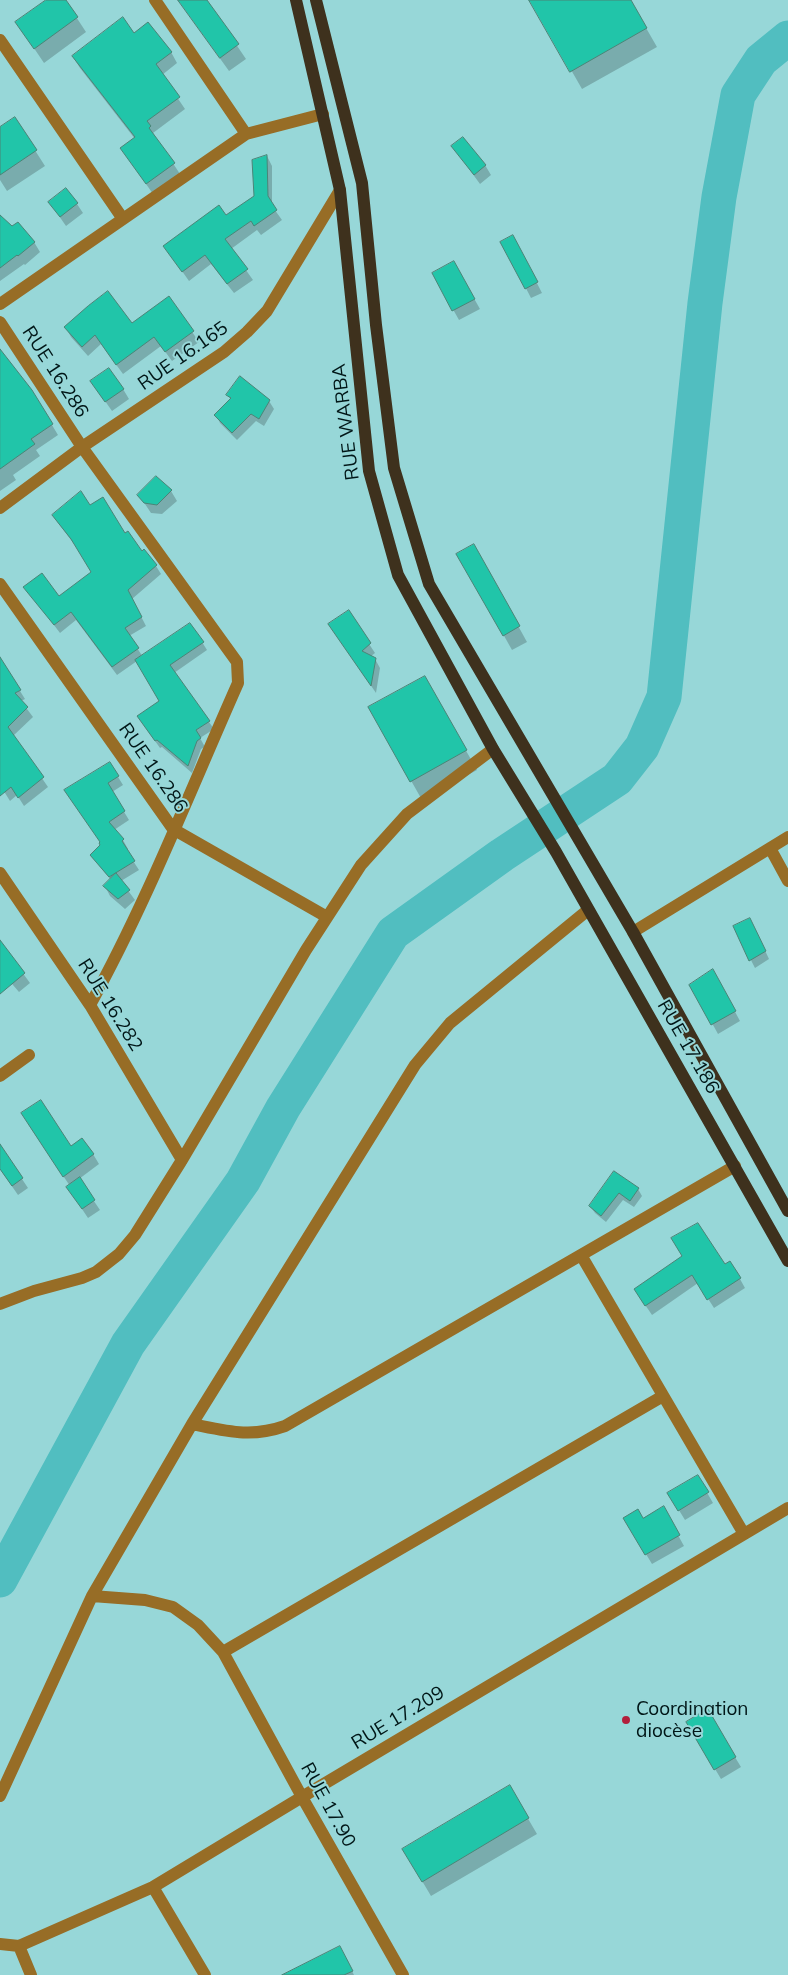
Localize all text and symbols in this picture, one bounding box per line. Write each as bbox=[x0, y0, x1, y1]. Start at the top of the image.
street label: RUE 16.165 bbox=[134, 317, 232, 395]
street label: RUE 16.286 bbox=[17, 322, 93, 422]
street label: RUE WARBA bbox=[328, 363, 364, 481]
street label: RUE 16.286 bbox=[114, 719, 192, 817]
street label: RUE 16.282 bbox=[73, 955, 147, 1055]
street label: RUE 17.186 bbox=[652, 996, 724, 1098]
street label: RUE 17.209 bbox=[347, 1681, 449, 1755]
place label: Coordination diocèse bbox=[636, 1698, 748, 1742]
marker: Coordination diocèse bbox=[620, 1714, 632, 1726]
street label: RUE 17.90 bbox=[295, 1759, 361, 1851]

